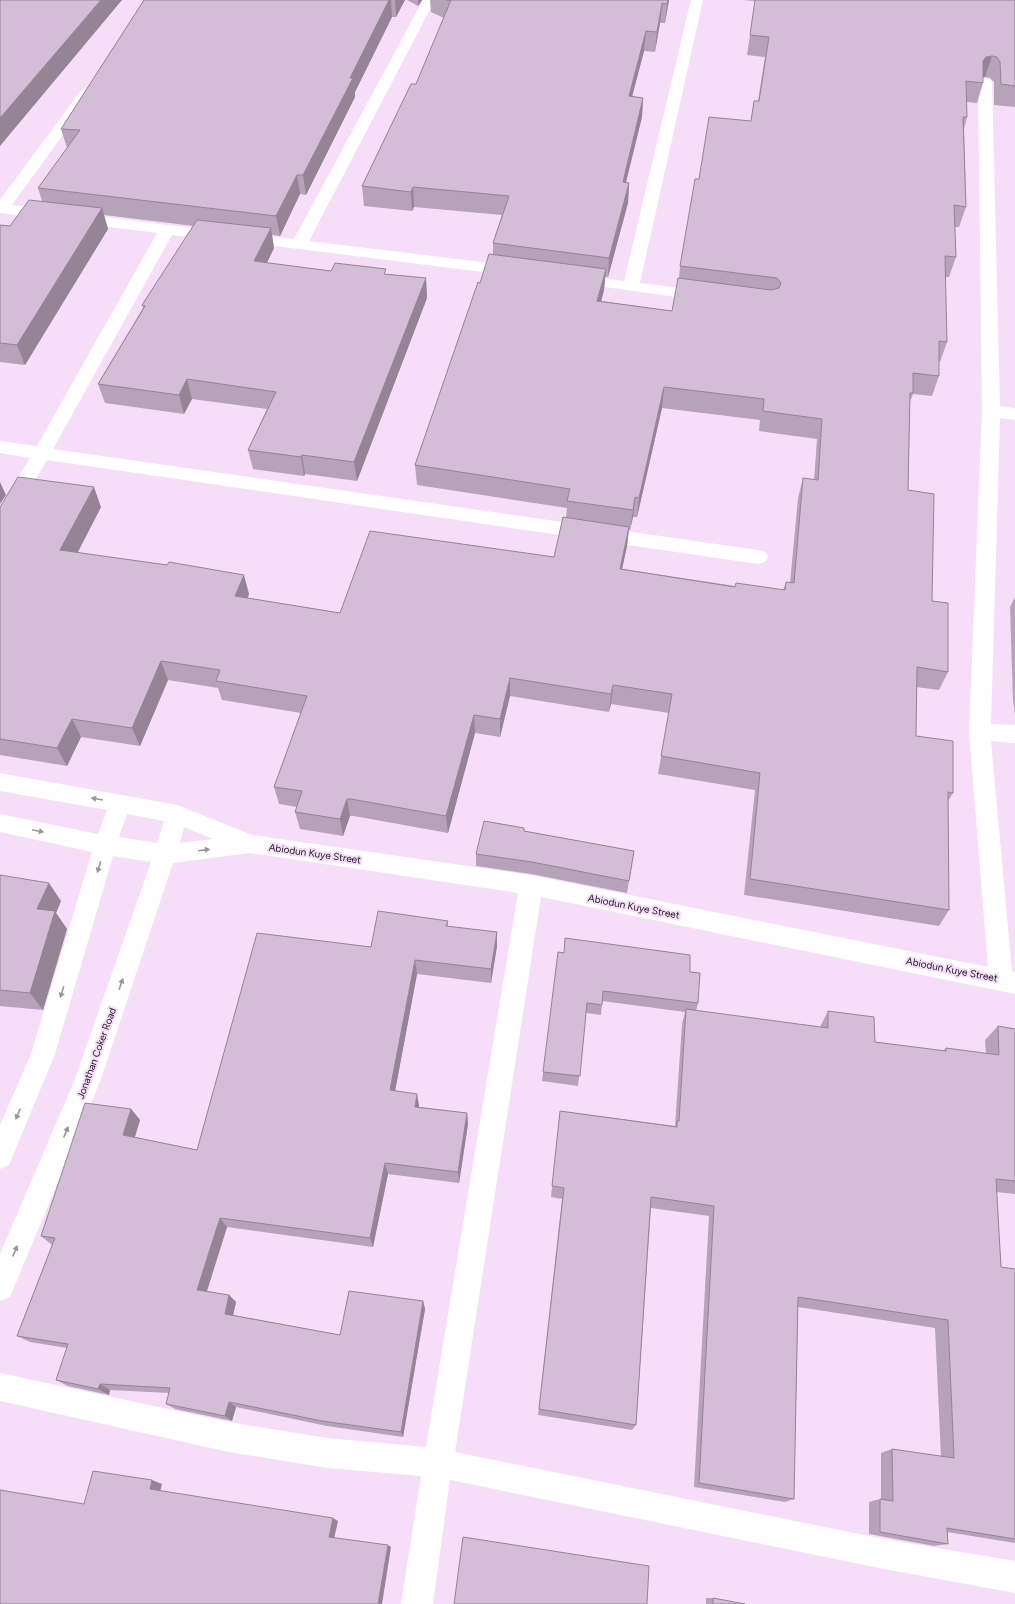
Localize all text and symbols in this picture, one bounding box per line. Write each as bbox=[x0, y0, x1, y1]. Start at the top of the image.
one-way arrow bbox=[91, 796, 103, 802]
one-way arrow bbox=[32, 828, 44, 834]
street label: Abiodun Kuye Street bbox=[268, 841, 362, 866]
one-way arrow bbox=[198, 847, 210, 853]
one-way arrow bbox=[96, 861, 102, 873]
street label: Abiodun Kuye Street bbox=[587, 891, 681, 922]
street label: Abiodun Kuye Street bbox=[905, 954, 999, 985]
one-way arrow bbox=[118, 977, 124, 989]
one-way arrow bbox=[59, 986, 65, 998]
street label: Jonathan Coker Road bbox=[74, 1006, 119, 1101]
one-way arrow bbox=[15, 1108, 21, 1119]
one-way arrow bbox=[63, 1125, 69, 1137]
one-way arrow bbox=[12, 1246, 18, 1257]

